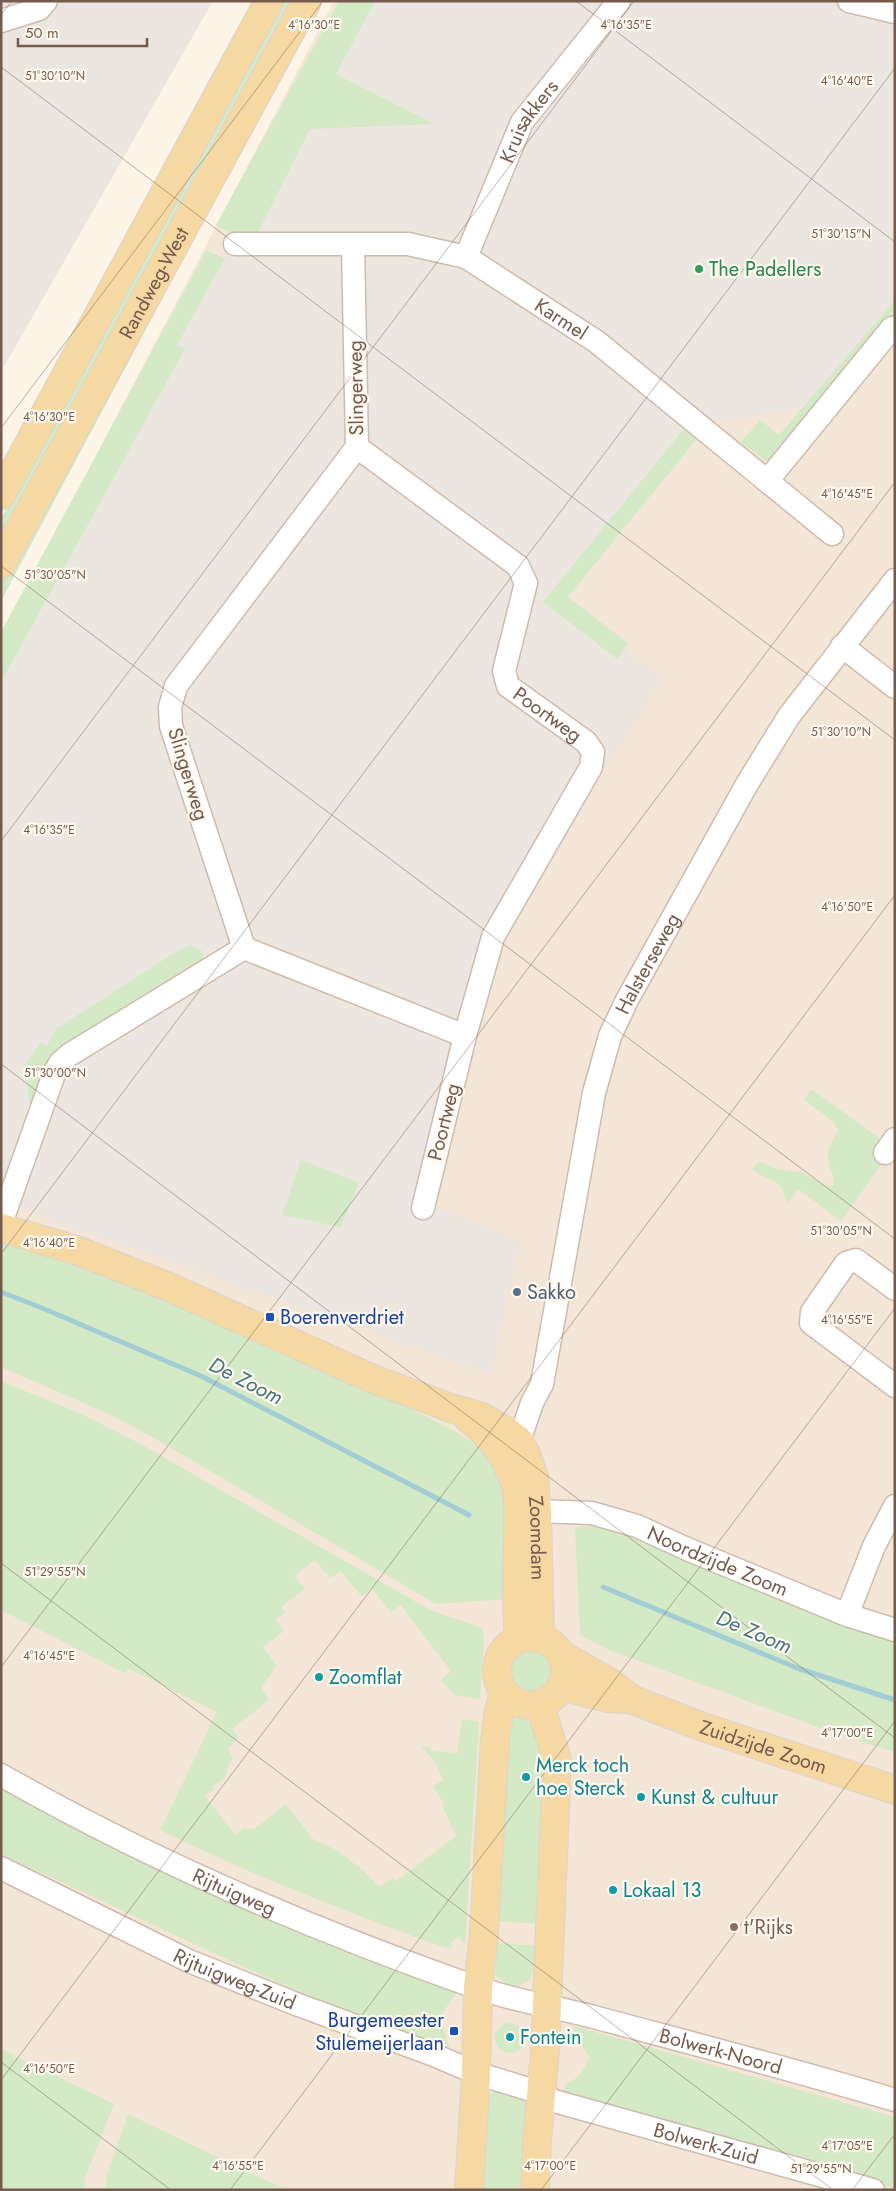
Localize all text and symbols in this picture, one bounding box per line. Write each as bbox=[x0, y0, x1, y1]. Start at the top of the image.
scale bar bbox=[18, 15, 146, 47]
text: 4°16'30"E bbox=[288, 16, 340, 34]
text: 4°16'35"E bbox=[600, 16, 652, 34]
text: 50 m bbox=[25, 22, 59, 44]
text: 51°30'10"N bbox=[25, 67, 85, 85]
text: 4°16'40"E bbox=[821, 72, 873, 90]
street label: Kruisakkers bbox=[492, 73, 565, 167]
street label: Randweg-West bbox=[112, 222, 196, 344]
text: 51°30'15"N bbox=[811, 225, 871, 243]
place label: The Padellers bbox=[709, 255, 821, 284]
marker: The Padellers bbox=[693, 263, 705, 275]
street label: Karmel bbox=[529, 291, 594, 347]
street label: Slingerweg bbox=[341, 340, 371, 436]
text: 4°16'30"E bbox=[23, 408, 75, 426]
text: 4°16'45"E bbox=[821, 485, 873, 503]
text: 51°30'05"N bbox=[24, 566, 86, 584]
street label: Poortweg bbox=[507, 680, 588, 749]
text: 51°30'10"N bbox=[811, 723, 871, 741]
street label: Slingerweg bbox=[160, 724, 216, 824]
text: 4°16'35"E bbox=[23, 821, 75, 839]
text: 4°16'50"E bbox=[821, 898, 873, 916]
street label: Halsterseweg bbox=[608, 908, 687, 1019]
text: 51°30'00"N bbox=[24, 1064, 86, 1082]
street label: Poortweg bbox=[420, 1080, 468, 1164]
text: 51°30'05"N bbox=[810, 1222, 872, 1240]
text: 4°16'40"E bbox=[23, 1234, 75, 1252]
place label: Sakko bbox=[527, 1278, 576, 1307]
marker: Sakko bbox=[511, 1286, 523, 1298]
place label: Boerenverdriet bbox=[280, 1303, 404, 1332]
marker: Boerenverdriet bbox=[264, 1311, 276, 1323]
text: 4°16'55"E bbox=[821, 1311, 873, 1329]
water label: De Zoom bbox=[204, 1350, 288, 1412]
street label: Zoomdam bbox=[521, 1495, 553, 1581]
street label: Noordzijde Zoom bbox=[643, 1518, 793, 1604]
text: 51°29'55"N bbox=[24, 1563, 86, 1581]
water label: De Zoom bbox=[712, 1603, 796, 1661]
text: 4°16'45"E bbox=[23, 1647, 75, 1665]
place label: Zoomflat bbox=[329, 1663, 402, 1692]
marker: Zoomflat bbox=[313, 1671, 325, 1683]
street label: Zuidzijde Zoom bbox=[696, 1712, 831, 1781]
text: 4°17'00"E bbox=[821, 1724, 873, 1742]
place label: Merck toch hoe Sterck bbox=[536, 1751, 629, 1803]
marker: Merck toch hoe Sterck bbox=[520, 1771, 532, 1783]
place label: Kunst & cultuur bbox=[651, 1783, 779, 1812]
marker: Kunst & cultuur bbox=[635, 1791, 647, 1803]
street label: Rijtuigweg bbox=[188, 1861, 280, 1923]
place label: Lokaal 13 bbox=[623, 1876, 702, 1905]
marker: Lokaal 13 bbox=[607, 1884, 619, 1896]
place label: t'Rijks bbox=[744, 1913, 793, 1942]
marker: t'Rijks bbox=[728, 1921, 740, 1933]
street label: Rijtuigweg-Zuid bbox=[168, 1941, 300, 2017]
place label: Burgemeester Stulemeijerlaan bbox=[315, 2006, 444, 2058]
street label: Bolwerk-Noord bbox=[656, 2021, 785, 2081]
place label: Fontein bbox=[520, 2023, 582, 2052]
marker: Burgemeester Stulemeijerlaan bbox=[448, 2025, 460, 2037]
marker: Fontein bbox=[504, 2031, 516, 2043]
text: 4°16'50"E bbox=[23, 2060, 75, 2078]
street label: Bolwerk-Zuid bbox=[650, 2115, 762, 2172]
text: 4°17'05"E bbox=[821, 2137, 873, 2155]
text: 4°16'55"E bbox=[212, 2157, 264, 2175]
text: 4°17'00"E bbox=[524, 2157, 576, 2175]
text: 51°29'55"N bbox=[790, 2160, 852, 2178]

